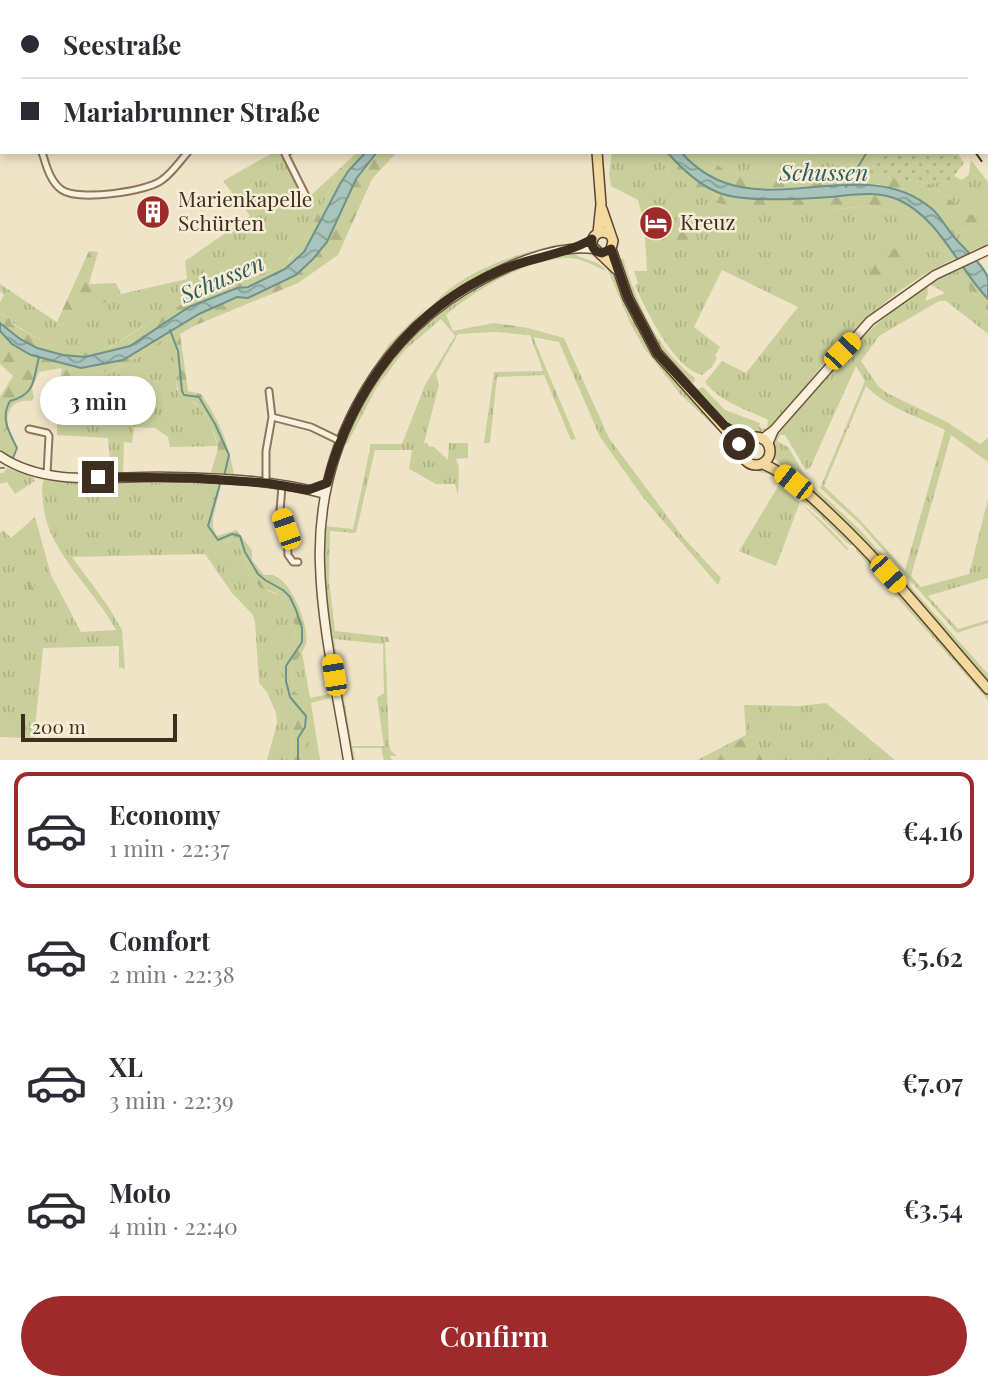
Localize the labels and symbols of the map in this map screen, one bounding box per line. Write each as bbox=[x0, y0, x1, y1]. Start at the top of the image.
water label: Schussen bbox=[779, 156, 868, 187]
place label: Marienkapelle Schürten bbox=[178, 184, 312, 236]
building icon: Marienkapelle Schürten bbox=[134, 193, 172, 231]
hotel icon: Kreuz bbox=[637, 204, 675, 242]
place label: Kreuz bbox=[680, 207, 736, 235]
water label: Schussen bbox=[174, 246, 268, 310]
car bbox=[820, 329, 865, 373]
callout: 3 min bbox=[40, 376, 156, 424]
route start bbox=[723, 428, 755, 460]
route end bbox=[82, 461, 114, 493]
car bbox=[770, 461, 817, 503]
car bbox=[270, 506, 303, 552]
car bbox=[867, 551, 910, 597]
car bbox=[321, 653, 348, 697]
scale bar bbox=[21, 711, 177, 743]

